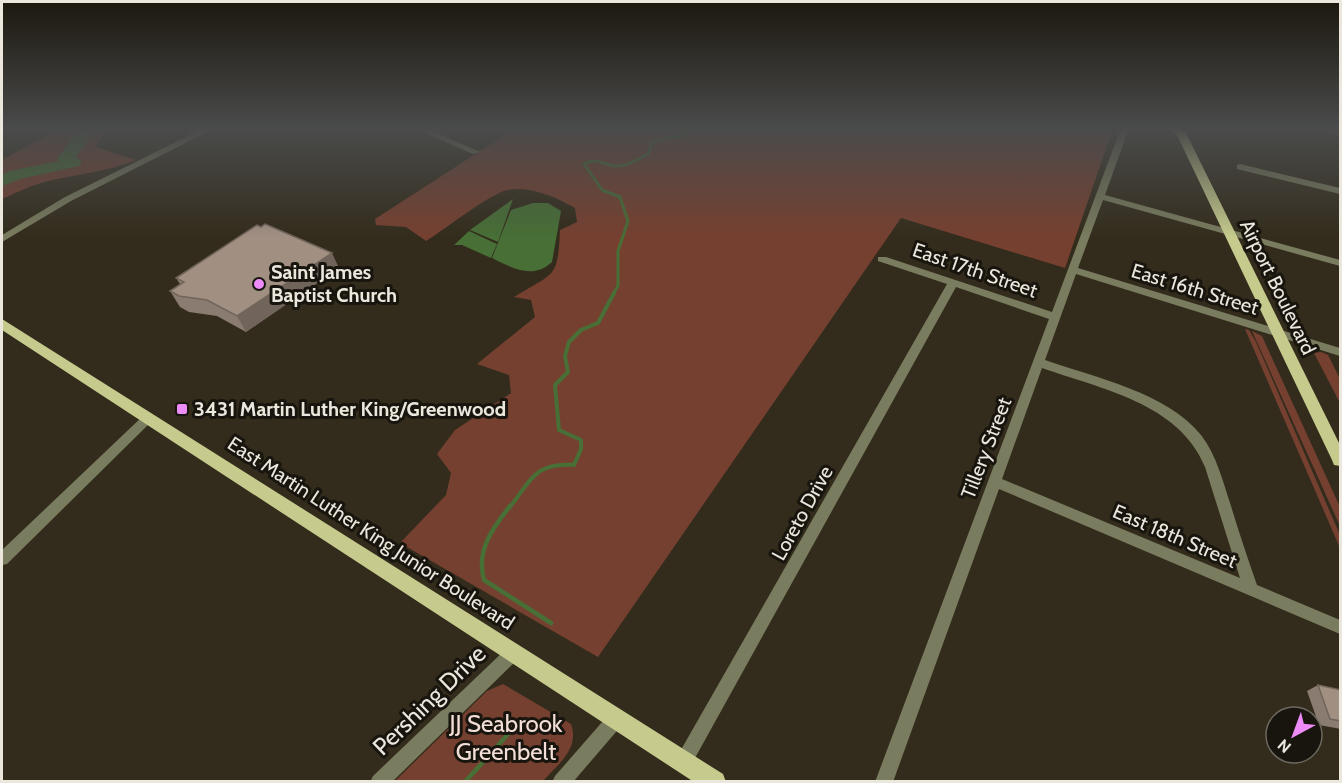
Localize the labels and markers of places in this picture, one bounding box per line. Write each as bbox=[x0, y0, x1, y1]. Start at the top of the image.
place label: Saint James Baptist Church bbox=[271, 260, 397, 307]
marker: Saint James Baptist Church bbox=[252, 277, 266, 291]
place label: 3431 Martin Luther King/Greenwood bbox=[194, 397, 506, 421]
marker: 3431 Martin Luther King/Greenwood bbox=[175, 402, 189, 416]

